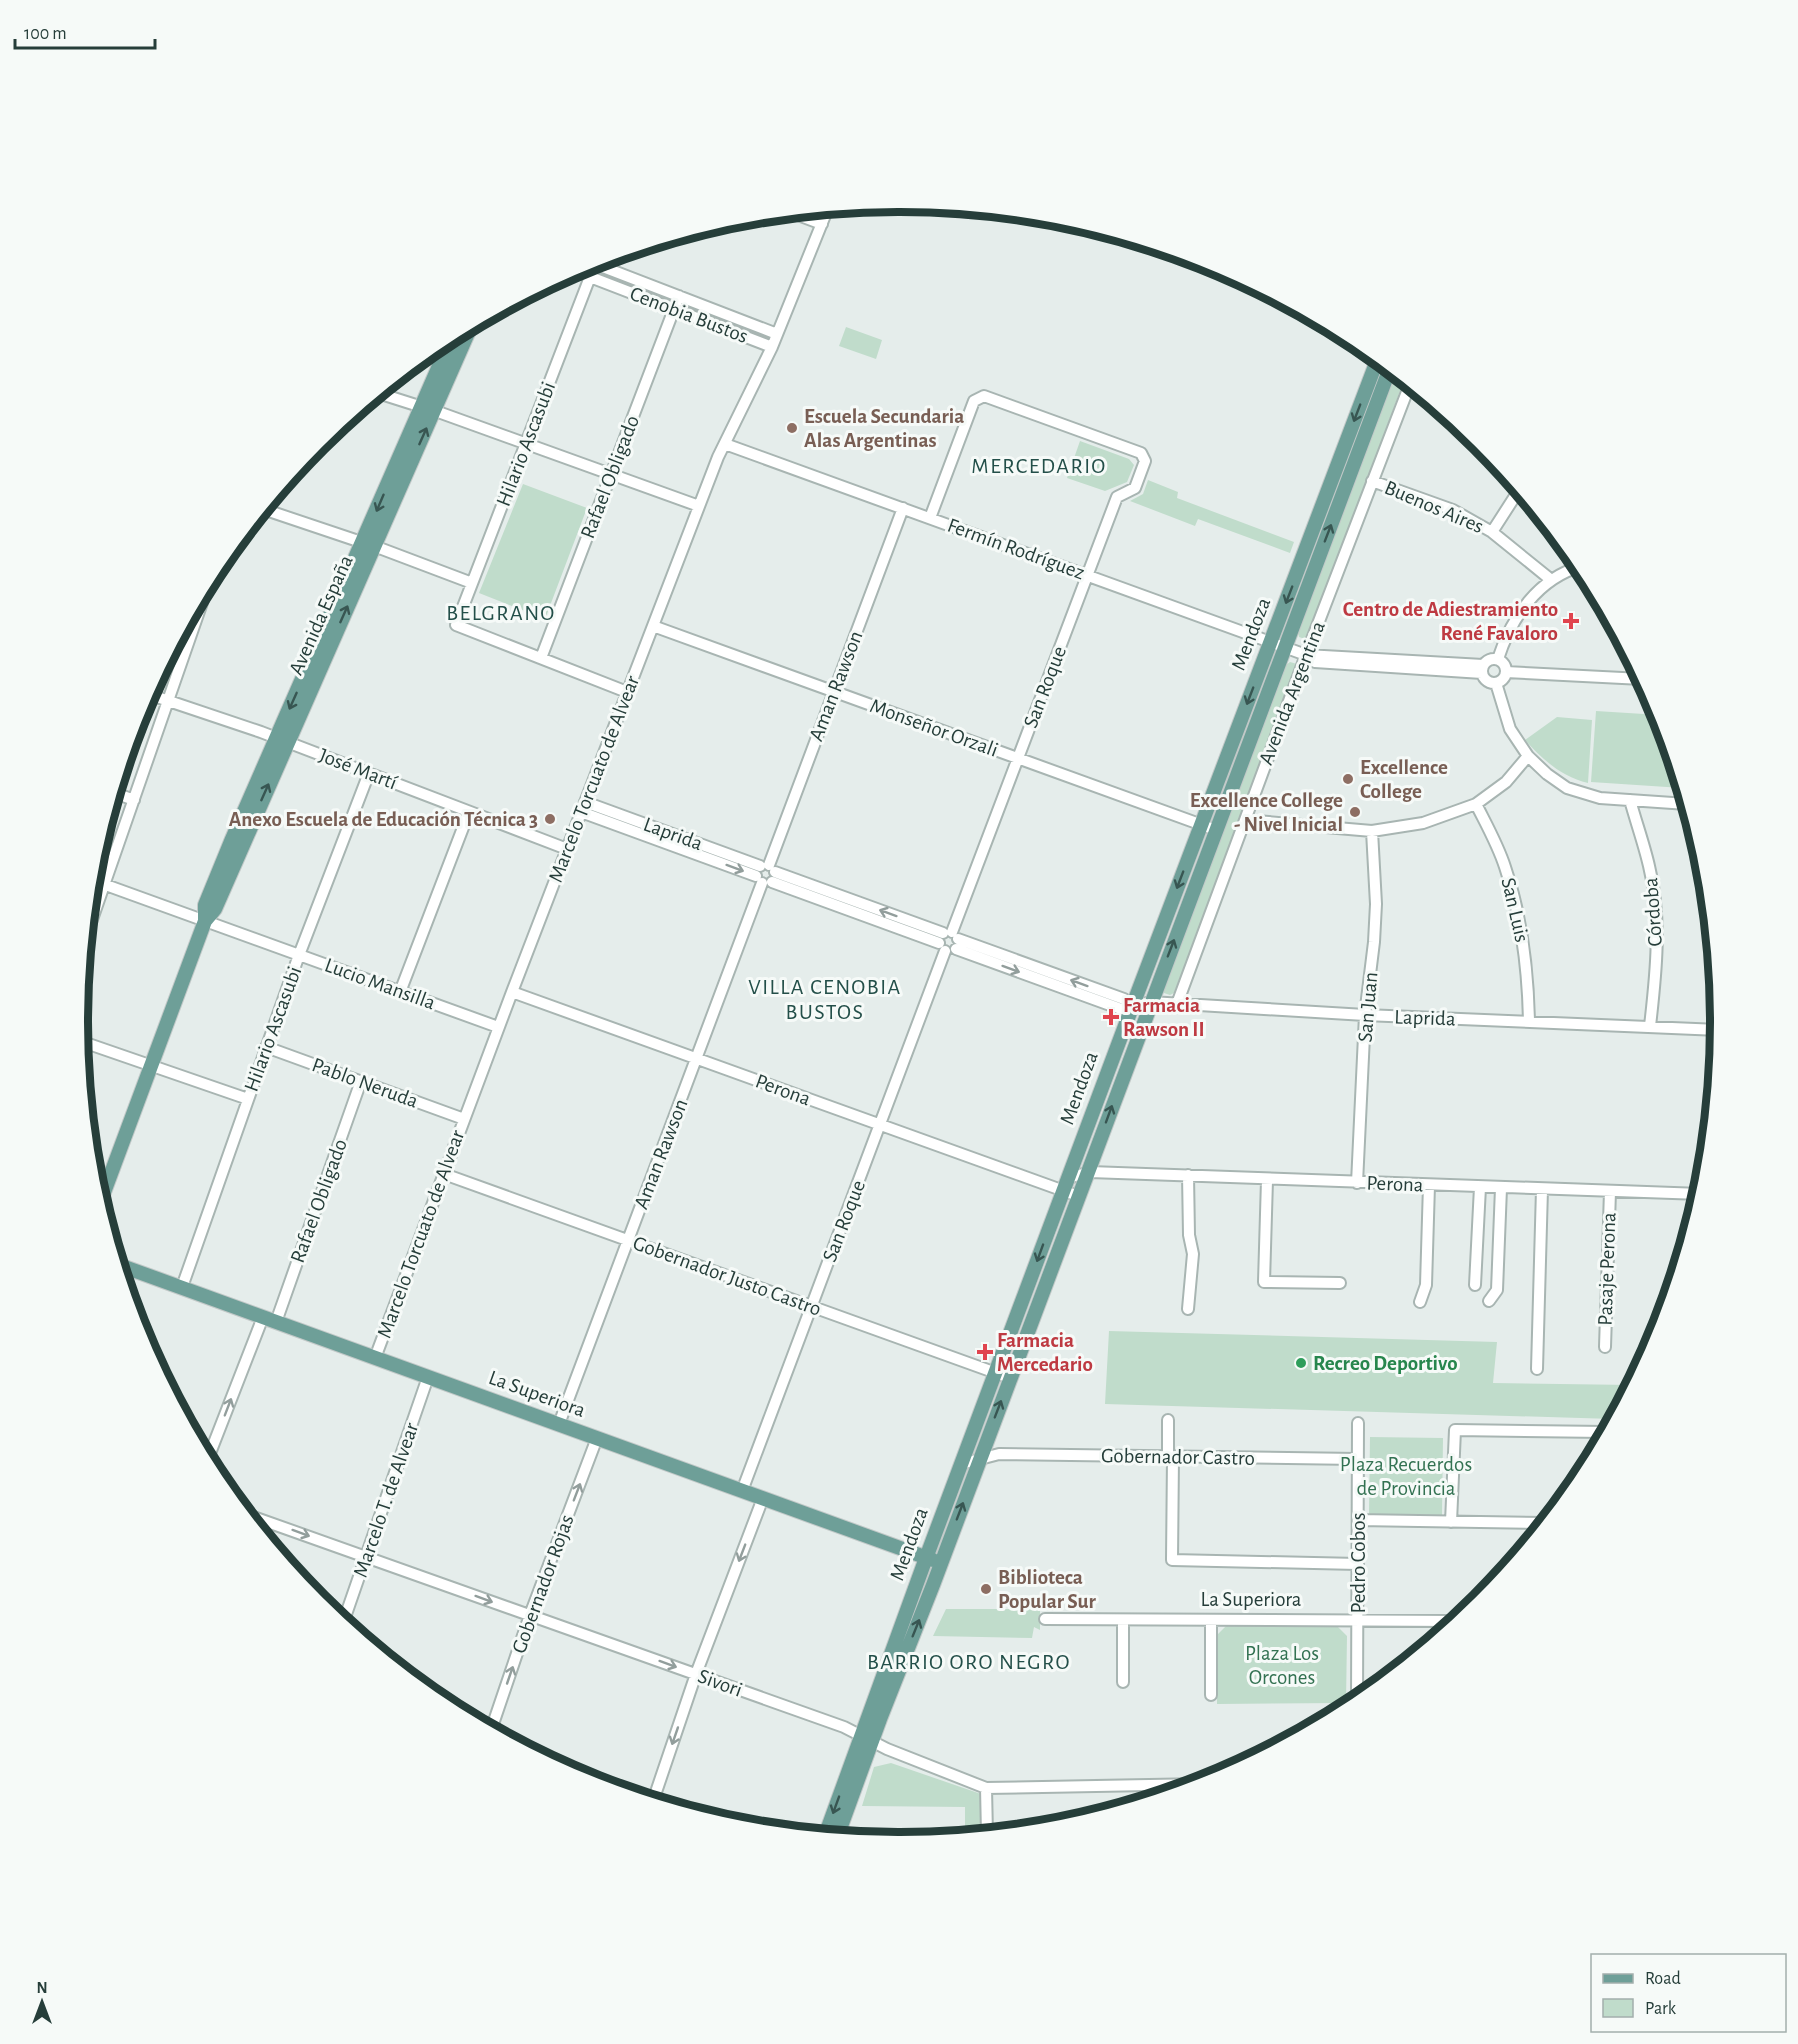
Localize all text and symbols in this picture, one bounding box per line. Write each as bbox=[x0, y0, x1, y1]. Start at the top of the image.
scale bar bbox=[15, 12, 154, 50]
text: 100 m bbox=[24, 25, 67, 43]
street label: Cenobia Bustos bbox=[627, 283, 751, 347]
street label: Hilario Ascasubi bbox=[493, 379, 559, 509]
one-way arrow bbox=[1351, 403, 1362, 421]
place label: Escuela Secundaria Alas Argentinas bbox=[804, 406, 964, 451]
street label: Rafael Obligado bbox=[577, 412, 643, 542]
marker: Escuela Secundaria Alas Argentinas bbox=[785, 421, 799, 435]
one-way arrow bbox=[417, 427, 429, 445]
district label: MERCEDARIO bbox=[971, 455, 1107, 477]
street label: Buenos Aires bbox=[1381, 477, 1487, 537]
one-way arrow bbox=[373, 494, 384, 512]
street label: Fermín Rodríguez bbox=[945, 514, 1087, 584]
one-way arrow bbox=[1323, 524, 1334, 543]
street label: Avenida España bbox=[285, 552, 357, 678]
one-way arrow bbox=[1282, 585, 1293, 604]
street label: Mendoza bbox=[1228, 595, 1275, 673]
place label: Centro de Adiestramiento René Favaloro bbox=[1343, 599, 1558, 644]
district label: BELGRANO bbox=[446, 602, 556, 624]
one-way arrow bbox=[339, 605, 350, 624]
marker: Centro de Adiestramiento René Favaloro bbox=[1562, 612, 1580, 630]
street label: Avenida Argentina bbox=[1255, 618, 1329, 768]
street label: Aman Rawson bbox=[805, 628, 867, 744]
street label: San Roque bbox=[1020, 643, 1070, 731]
street label: Marcelo Torcuato de Alvear bbox=[545, 673, 643, 885]
one-way arrow bbox=[1244, 687, 1255, 705]
one-way arrow bbox=[287, 691, 298, 709]
street label: Monseñor Orzali bbox=[867, 695, 1001, 761]
street label: José Martí bbox=[316, 745, 401, 794]
place label: Excellence College bbox=[1360, 757, 1448, 802]
marker: Excellence College bbox=[1341, 772, 1355, 786]
one-way arrow bbox=[260, 784, 271, 802]
place label: Excellence College - Nivel Inicial bbox=[1190, 790, 1343, 835]
marker: Excellence College - Nivel Inicial bbox=[1348, 805, 1362, 819]
place label: Anexo Escuela de Educación Técnica 3 bbox=[229, 809, 538, 830]
marker: Anexo Escuela de Educación Técnica 3 bbox=[543, 812, 557, 826]
street label: Laprida bbox=[641, 814, 706, 854]
one-way arrow bbox=[725, 864, 744, 875]
one-way arrow bbox=[1174, 870, 1185, 888]
street label: San Luis bbox=[1497, 876, 1533, 944]
street label: Córdoba bbox=[1640, 877, 1666, 947]
one-way arrow bbox=[880, 907, 898, 918]
one-way arrow bbox=[1166, 939, 1177, 958]
street label: Lucio Mansilla bbox=[322, 954, 438, 1014]
street label: Hilario Ascasubi bbox=[241, 964, 305, 1094]
one-way arrow bbox=[1001, 964, 1019, 975]
street label: San Juan bbox=[1354, 971, 1382, 1043]
district label: VILLA CENOBIA BUSTOS bbox=[748, 976, 902, 1023]
one-way arrow bbox=[1071, 976, 1089, 987]
place label: Farmacia Rawson II bbox=[1123, 995, 1205, 1040]
street label: Laprida bbox=[1394, 1006, 1456, 1030]
marker: Farmacia Rawson II bbox=[1104, 1010, 1118, 1024]
street label: Mendoza bbox=[1056, 1048, 1102, 1127]
street label: Pablo Neruda bbox=[309, 1054, 421, 1112]
street label: Perona bbox=[753, 1070, 814, 1110]
street label: Aman Rawson bbox=[630, 1096, 692, 1212]
one-way arrow bbox=[1104, 1105, 1115, 1123]
street label: Marcelo Torcuato de Alvear bbox=[374, 1127, 469, 1341]
street label: Rafael Obligado bbox=[287, 1136, 351, 1266]
street label: Perona bbox=[1366, 1173, 1424, 1196]
street label: San Roque bbox=[819, 1177, 869, 1265]
street label: Pasaje Perona bbox=[1595, 1212, 1619, 1326]
street label: Gobernador Justo Castro bbox=[630, 1232, 824, 1320]
one-way arrow bbox=[1033, 1243, 1044, 1262]
place label: Farmacia Mercedario bbox=[997, 1330, 1093, 1375]
marker: Farmacia Mercedario bbox=[978, 1345, 992, 1359]
place label: Recreo Deportivo bbox=[1313, 1353, 1458, 1374]
marker: Recreo Deportivo bbox=[1294, 1356, 1308, 1370]
street label: La Superiora bbox=[486, 1367, 588, 1421]
one-way arrow bbox=[224, 1398, 235, 1417]
one-way arrow bbox=[993, 1400, 1004, 1419]
street label: Marcelo T. de Alvear bbox=[350, 1420, 422, 1580]
street label: Gobernador Castro bbox=[1101, 1445, 1255, 1469]
park label: Plaza Recuerdos de Provincia bbox=[1340, 1454, 1472, 1499]
one-way arrow bbox=[572, 1483, 583, 1502]
one-way arrow bbox=[955, 1502, 966, 1521]
street label: Mendoza bbox=[886, 1504, 932, 1583]
street label: Gobernador Rojas bbox=[508, 1512, 578, 1656]
street label: Pedro Cobos bbox=[1348, 1513, 1369, 1613]
one-way arrow bbox=[291, 1529, 310, 1540]
one-way arrow bbox=[736, 1543, 747, 1562]
place label: Biblioteca Popular Sur bbox=[998, 1567, 1096, 1612]
marker: Biblioteca Popular Sur bbox=[979, 1582, 993, 1596]
street label: La Superiora bbox=[1200, 1589, 1302, 1610]
one-way arrow bbox=[474, 1594, 493, 1605]
one-way arrow bbox=[911, 1619, 922, 1637]
park label: Plaza Los Orcones bbox=[1245, 1643, 1319, 1688]
district label: BARRIO ORO NEGRO bbox=[867, 1651, 1071, 1673]
one-way arrow bbox=[658, 1659, 677, 1670]
street label: Sivori bbox=[695, 1665, 745, 1701]
one-way arrow bbox=[505, 1666, 516, 1685]
one-way arrow bbox=[669, 1726, 680, 1745]
one-way arrow bbox=[830, 1796, 841, 1814]
legend bbox=[1591, 1954, 1786, 2032]
text: Road bbox=[1645, 1970, 1681, 1988]
north arrow bbox=[12, 1972, 72, 2032]
text: N bbox=[36, 1980, 48, 1996]
text: Park bbox=[1645, 2000, 1677, 2018]

